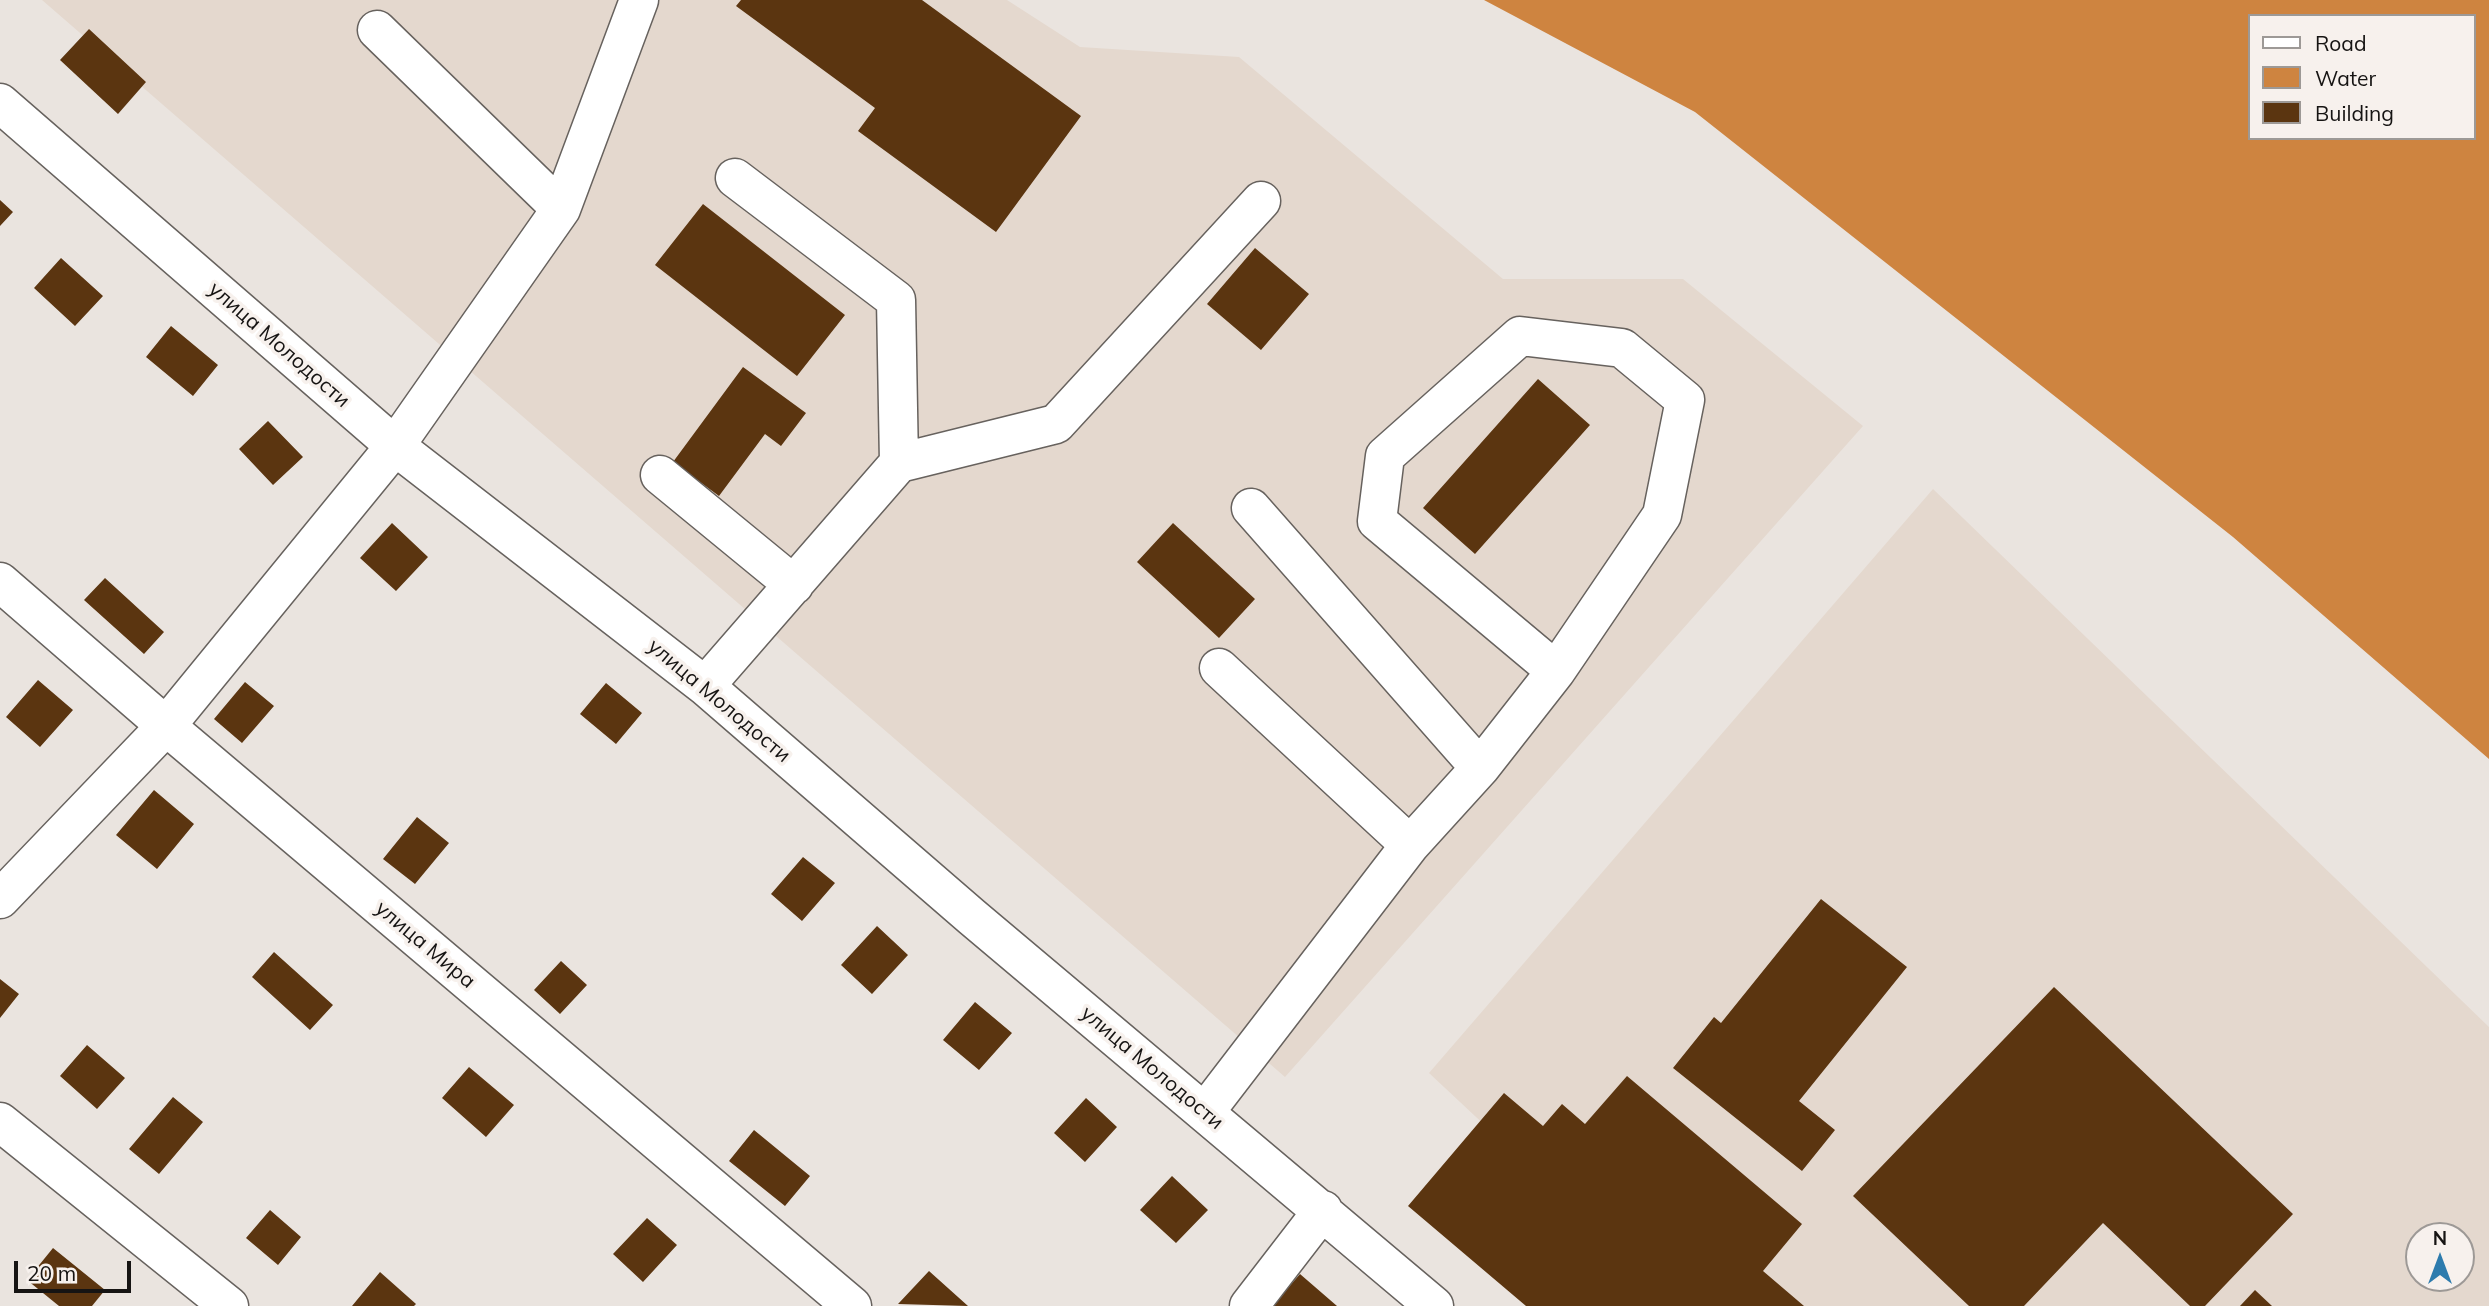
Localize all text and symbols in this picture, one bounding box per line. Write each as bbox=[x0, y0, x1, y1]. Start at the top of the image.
legend bbox=[2248, 14, 2475, 140]
text: Road bbox=[2315, 30, 2366, 56]
text: Water bbox=[2315, 65, 2376, 91]
text: Building bbox=[2315, 100, 2394, 126]
street label: улица Молодости bbox=[203, 277, 355, 413]
street label: улица Молодости bbox=[642, 634, 796, 768]
street label: улица Мира bbox=[370, 896, 480, 994]
street label: улица Молодости bbox=[1075, 1001, 1229, 1135]
north arrow bbox=[2405, 1222, 2475, 1292]
text: N bbox=[2433, 1226, 2447, 1250]
scale bar bbox=[18, 1246, 135, 1290]
text: 20 m bbox=[27, 1260, 76, 1286]

